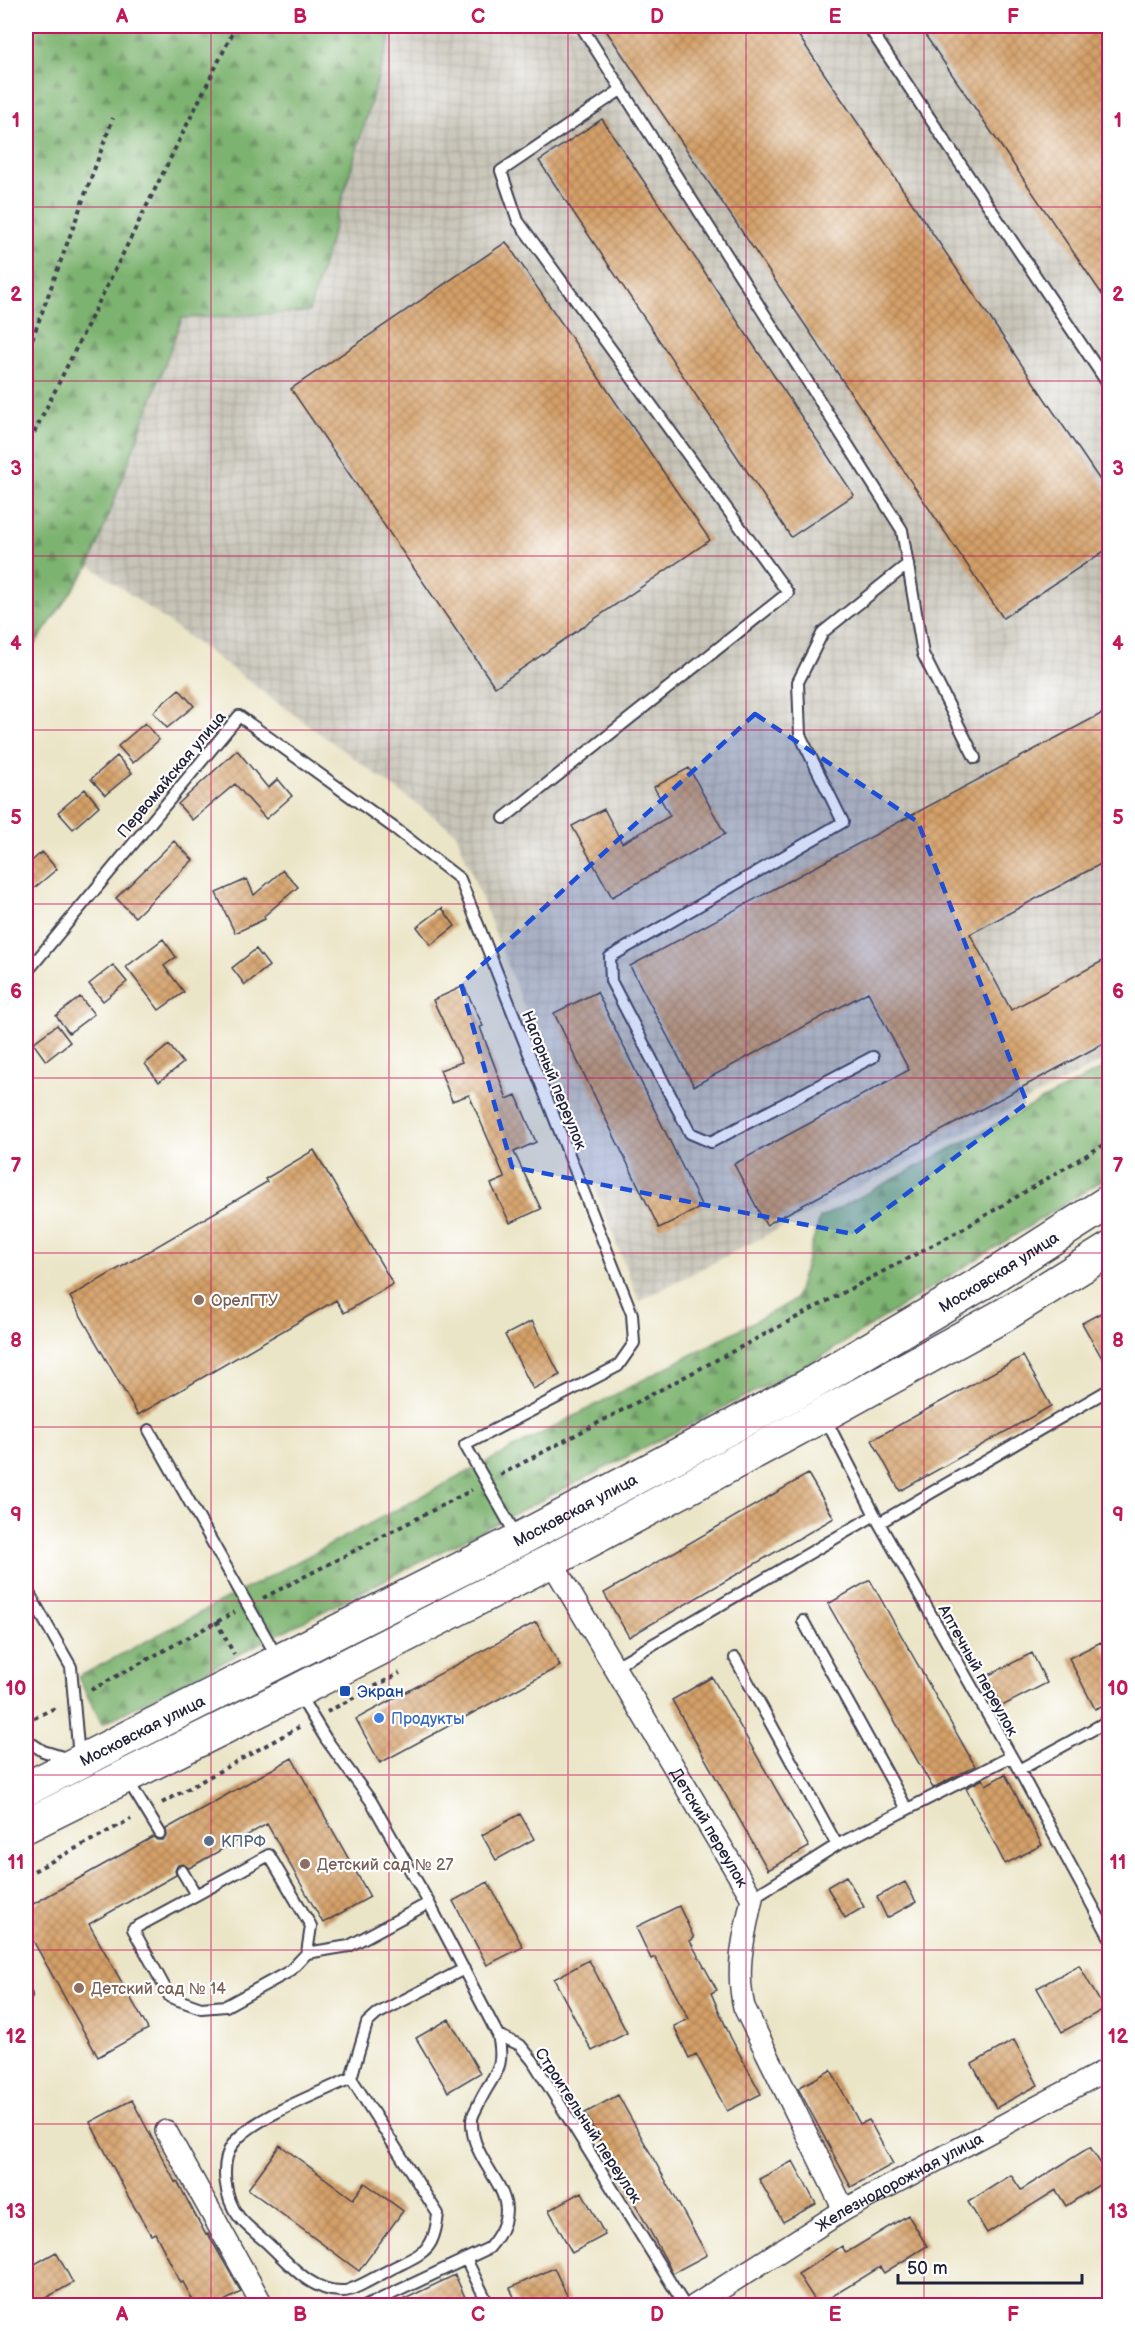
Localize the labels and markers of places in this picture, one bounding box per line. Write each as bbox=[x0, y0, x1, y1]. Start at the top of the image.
place label: ОрелГТУ bbox=[211, 1292, 278, 1311]
marker: ОрелГТУ bbox=[192, 1293, 206, 1307]
place label: Экран bbox=[357, 1683, 404, 1702]
marker: Экран bbox=[338, 1684, 352, 1698]
place label: Продукты bbox=[391, 1710, 464, 1729]
marker: Продукты bbox=[372, 1711, 386, 1725]
place label: КПРФ bbox=[221, 1833, 266, 1852]
marker: КПРФ bbox=[202, 1834, 216, 1848]
place label: Детский сад № 27 bbox=[317, 1856, 453, 1875]
marker: Детский сад № 27 bbox=[298, 1857, 312, 1871]
place label: Детский сад № 14 bbox=[91, 1980, 226, 1999]
marker: Детский сад № 14 bbox=[72, 1981, 86, 1995]

